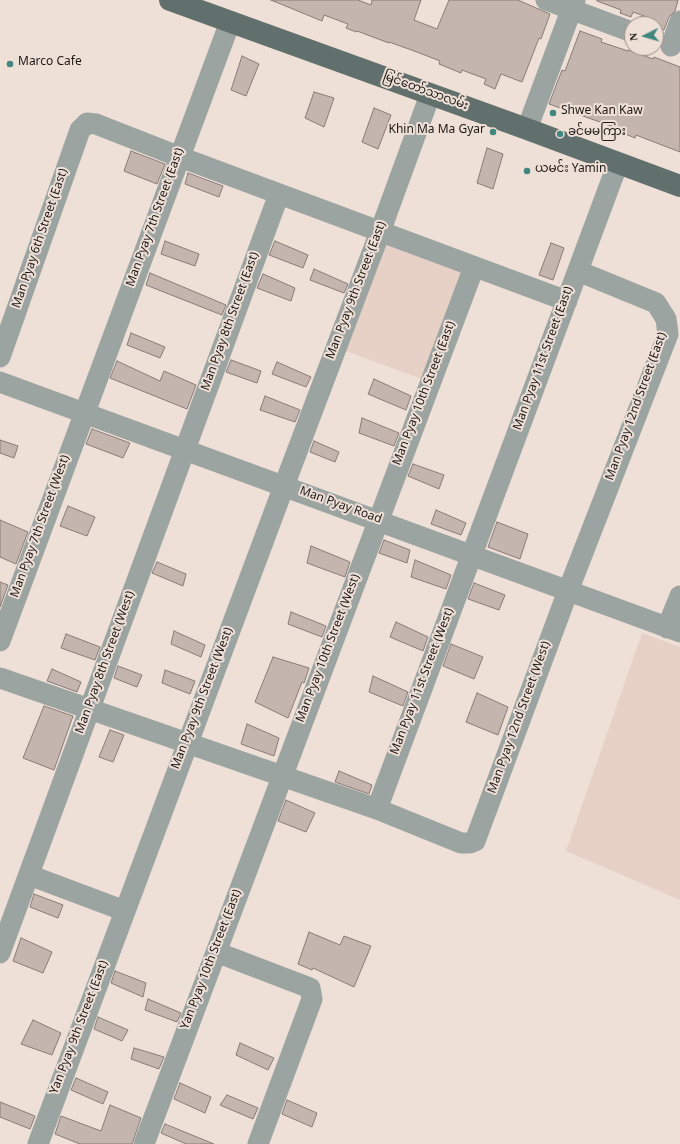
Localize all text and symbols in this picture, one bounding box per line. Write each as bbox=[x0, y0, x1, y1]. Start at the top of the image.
north arrow bbox=[624, 16, 664, 56]
text: N bbox=[627, 32, 639, 41]
place label: Marco Cafe bbox=[18, 57, 82, 71]
marker: Marco Cafe bbox=[5, 59, 15, 69]
street label: မြင်တော်သာလမ်း bbox=[380, 71, 470, 115]
place label: Shwe Kan Kaw bbox=[561, 106, 643, 120]
marker: Shwe Kan Kaw bbox=[548, 108, 558, 118]
place label: Khin Ma Ma Gyar bbox=[389, 125, 485, 139]
marker: Khin Ma Ma Gyar bbox=[488, 127, 498, 137]
place label: ခင်မမကြား bbox=[568, 127, 626, 141]
marker: ခင်မမကြား bbox=[555, 129, 565, 139]
street label: Man Pyay 7th Street (East) bbox=[125, 147, 189, 289]
place label: ယမင်း Yamin bbox=[535, 164, 606, 178]
marker: ယမင်း Yamin bbox=[522, 166, 532, 176]
street label: Man Pyay 6th Street (East) bbox=[11, 167, 73, 311]
street label: Man Pyay 9th Street (East) bbox=[325, 220, 391, 362]
street label: Man Pyay 8th Street (East) bbox=[200, 251, 264, 393]
street label: Man Pyay 11st Street (East) bbox=[512, 285, 578, 433]
street label: Man Pyay 10th Street (East) bbox=[392, 320, 460, 468]
street label: Man Pyay 12nd Street (East) bbox=[604, 331, 672, 483]
street label: Man Pyay 7th Street (West) bbox=[9, 454, 75, 600]
street label: Man Pyay Road bbox=[297, 485, 383, 529]
street label: Man Pyay 10th Street (West) bbox=[295, 573, 365, 725]
street label: Man Pyay 8th Street (West) bbox=[74, 590, 140, 736]
street label: Man Pyay 11st Street (West) bbox=[389, 607, 459, 757]
street label: Man Pyay 9th Street (West) bbox=[170, 626, 238, 772]
street label: Man Pyay 12nd Street (West) bbox=[487, 640, 555, 796]
street label: Yan Pyay 10th Street (East) bbox=[180, 888, 246, 1032]
street label: Yan Pyay 9th Street (East) bbox=[49, 959, 113, 1097]

